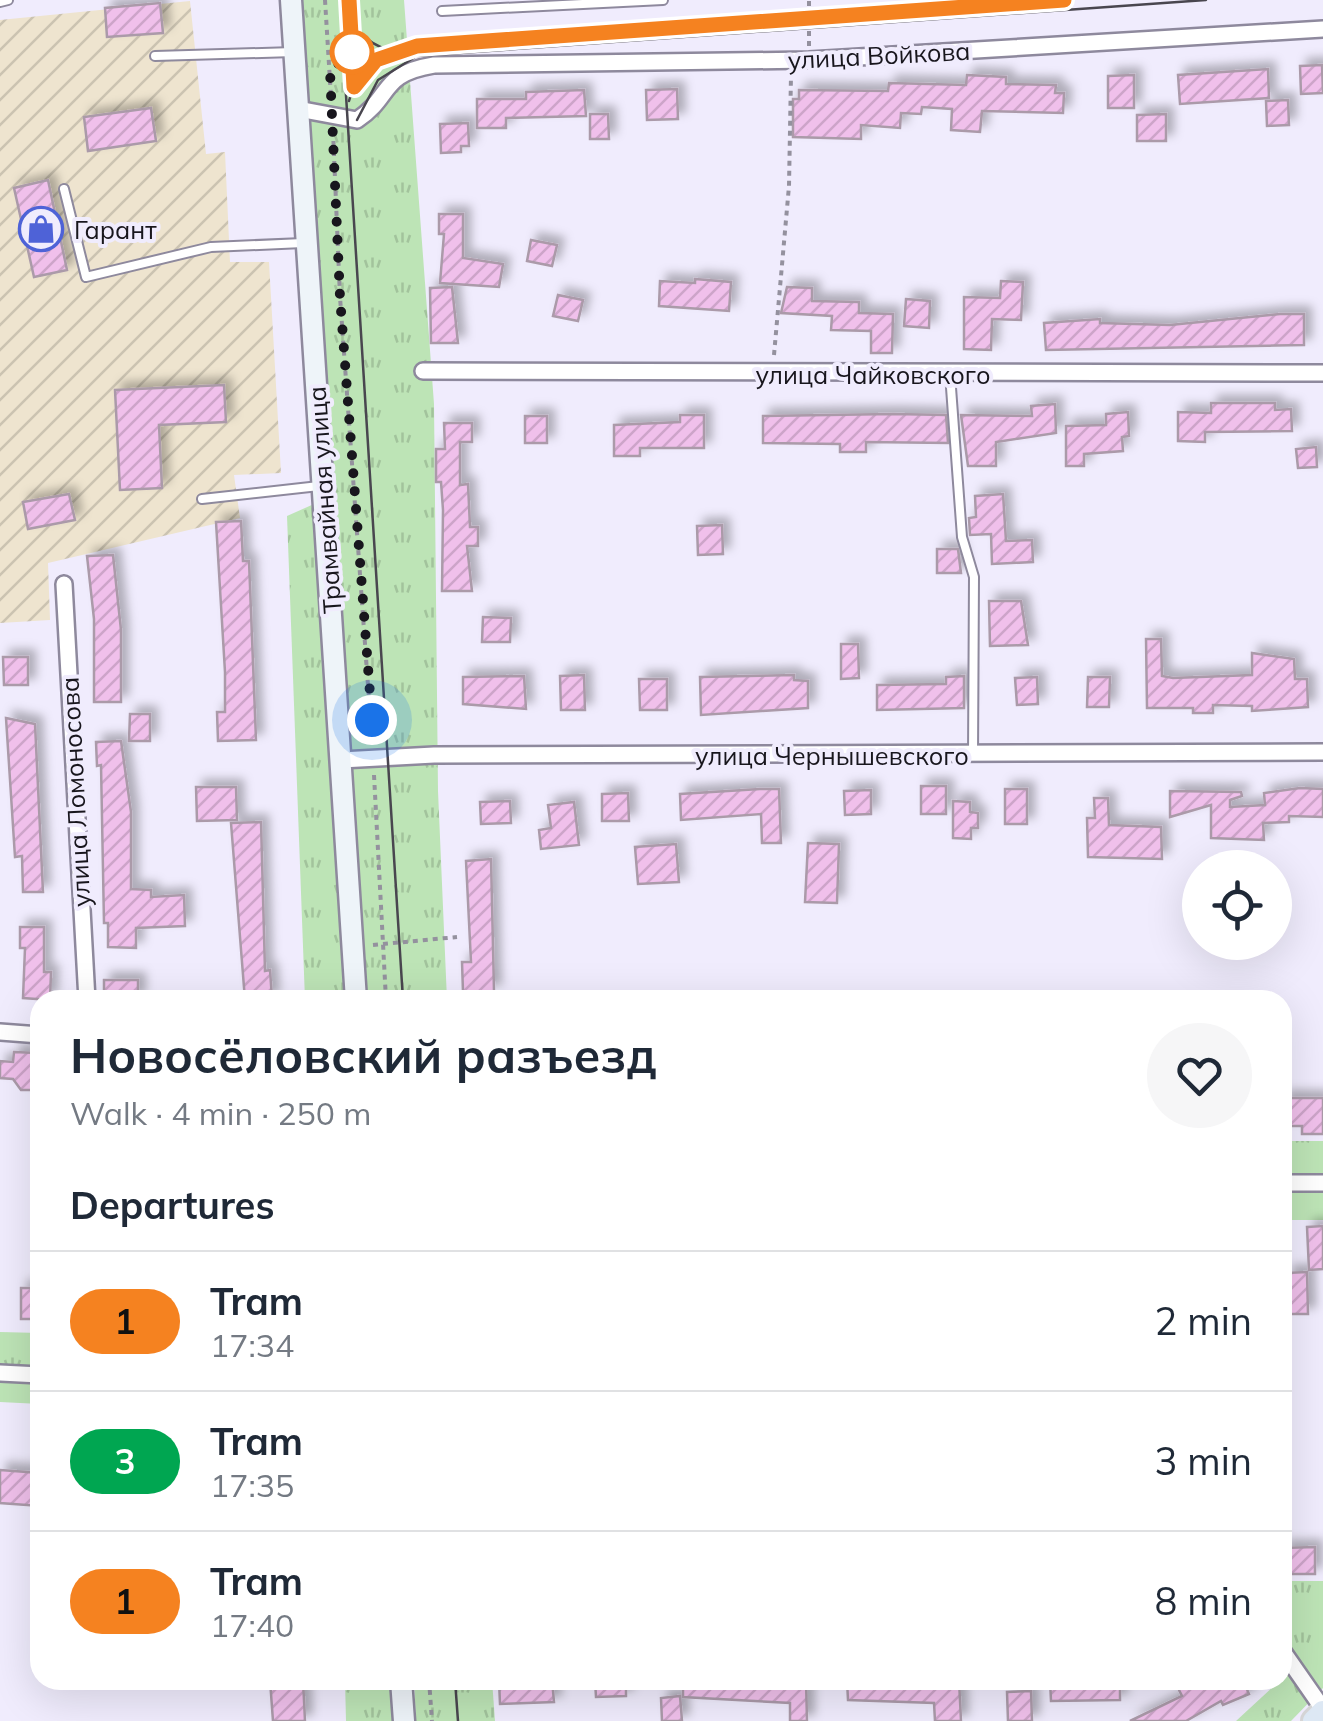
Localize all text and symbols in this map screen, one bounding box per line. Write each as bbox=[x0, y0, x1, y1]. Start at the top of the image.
unlabelled marker bbox=[331, 31, 373, 73]
street label: улица Войкова bbox=[787, 35, 971, 75]
shop icon: Гарант bbox=[18, 206, 64, 252]
place label: Гарант bbox=[74, 214, 157, 245]
street label: улица Чайковского bbox=[756, 359, 990, 390]
street label: Трамвайная улица bbox=[301, 385, 347, 615]
street label: улица Ломоносова bbox=[53, 676, 97, 908]
your location bbox=[347, 695, 397, 745]
street label: улица Чернышевского bbox=[695, 740, 969, 771]
map controls bbox=[1182, 850, 1292, 960]
button: locate bbox=[1182, 850, 1292, 960]
button: heart bbox=[1147, 1023, 1252, 1128]
text: Новосёловский разъезд bbox=[70, 1025, 657, 1085]
text: Walk · 4 min · 250 m bbox=[70, 1093, 371, 1133]
text: Departures bbox=[70, 1181, 274, 1229]
text: Tram bbox=[210, 1277, 303, 1325]
text: 2 min bbox=[1155, 1297, 1252, 1345]
text: 1 bbox=[114, 1299, 136, 1343]
text: 17:34 bbox=[210, 1325, 294, 1365]
text: Tram bbox=[210, 1417, 303, 1465]
text: 3 min bbox=[1155, 1437, 1252, 1485]
text: 3 bbox=[114, 1439, 136, 1483]
text: 17:35 bbox=[210, 1465, 294, 1505]
text: Tram bbox=[210, 1557, 303, 1605]
text: 8 min bbox=[1155, 1577, 1252, 1625]
text: 1 bbox=[114, 1579, 136, 1623]
text: 17:40 bbox=[210, 1605, 294, 1645]

